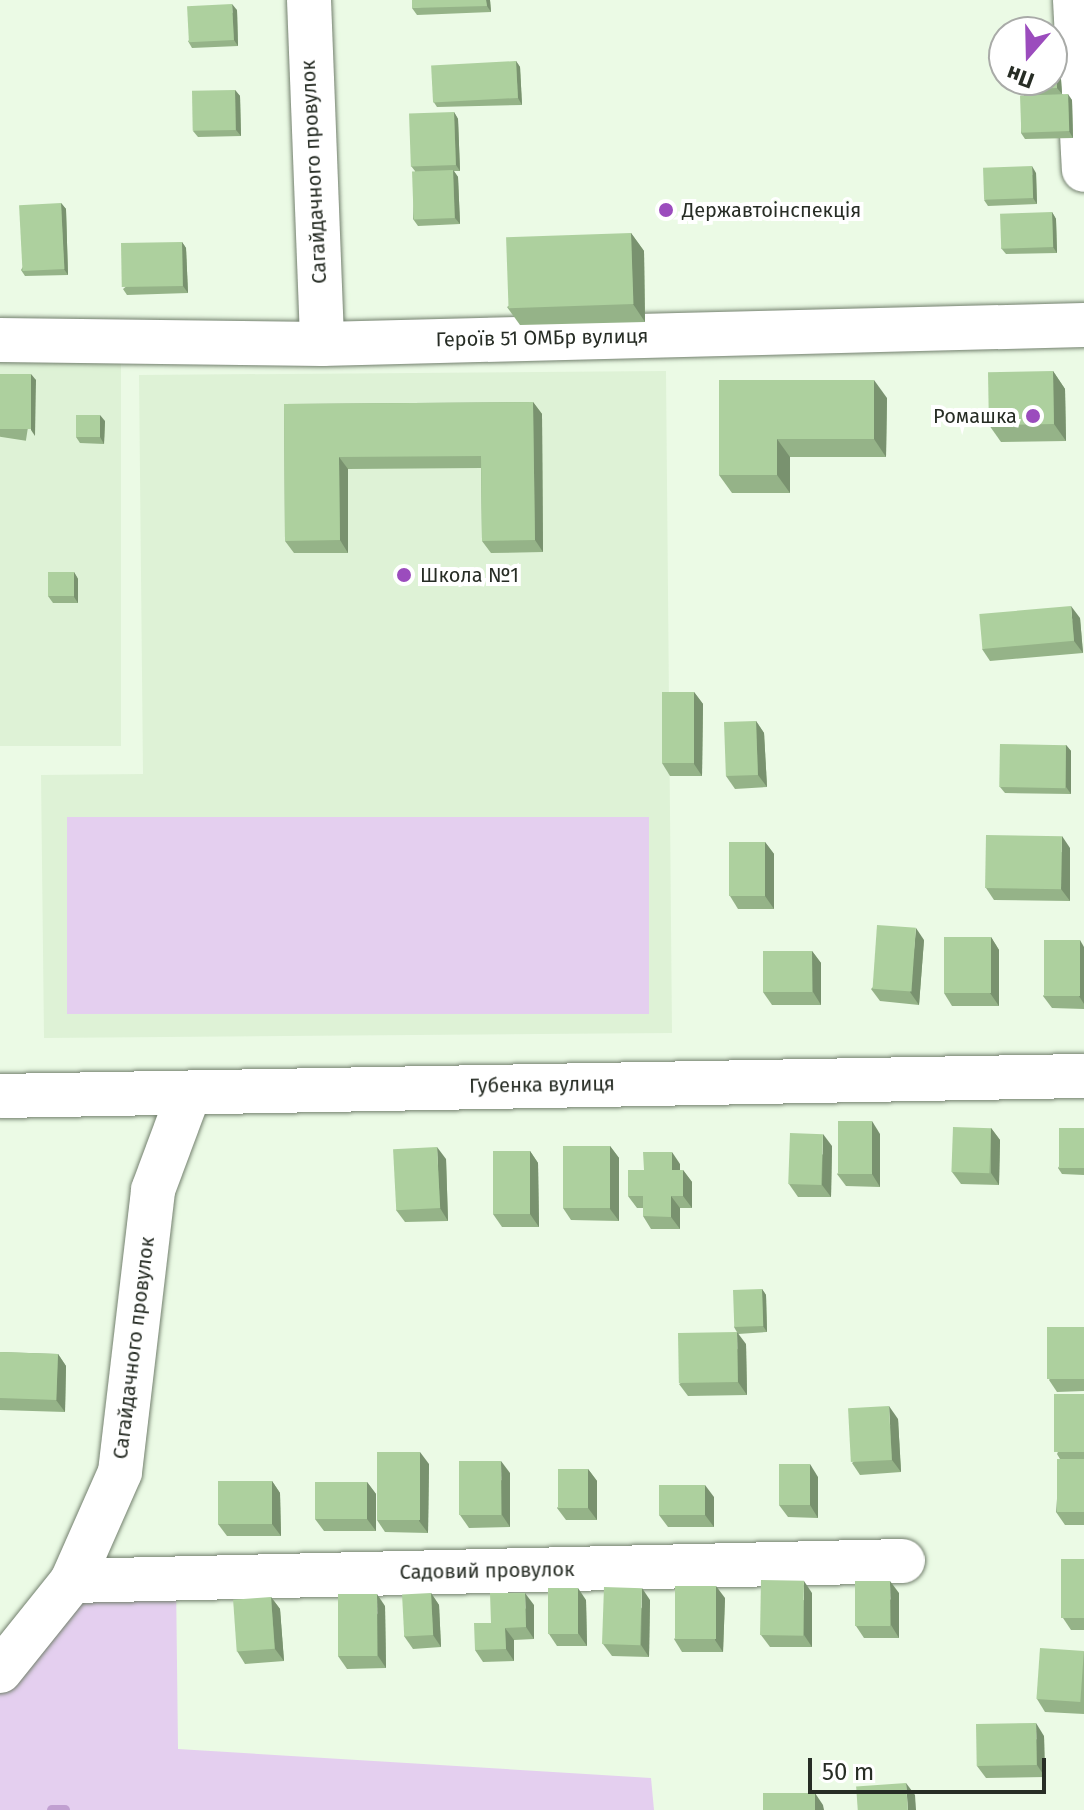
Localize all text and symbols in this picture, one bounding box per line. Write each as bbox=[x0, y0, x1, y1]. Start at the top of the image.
north arrow bbox=[988, 16, 1068, 96]
street label: Сагайдачного провулок bbox=[296, 60, 332, 284]
text: Пн bbox=[1003, 60, 1038, 95]
place label: Державтоінспекція bbox=[682, 198, 861, 222]
marker: Державтоінспекція bbox=[657, 201, 675, 219]
street label: Героїв 51 ОМБр вулиця bbox=[435, 324, 649, 352]
place label: Ромашка bbox=[933, 404, 1017, 428]
marker: Ромашка bbox=[1024, 407, 1042, 425]
place label: Школа №1 bbox=[420, 563, 519, 587]
marker: Школа №1 bbox=[395, 566, 413, 584]
street label: Губенка вулиця bbox=[469, 1072, 615, 1098]
street label: Сагайдачного провулок bbox=[108, 1235, 160, 1461]
street label: Садовий провулок bbox=[399, 1557, 575, 1585]
scale bar bbox=[812, 1742, 1050, 1792]
text: 50 m bbox=[822, 1758, 874, 1786]

